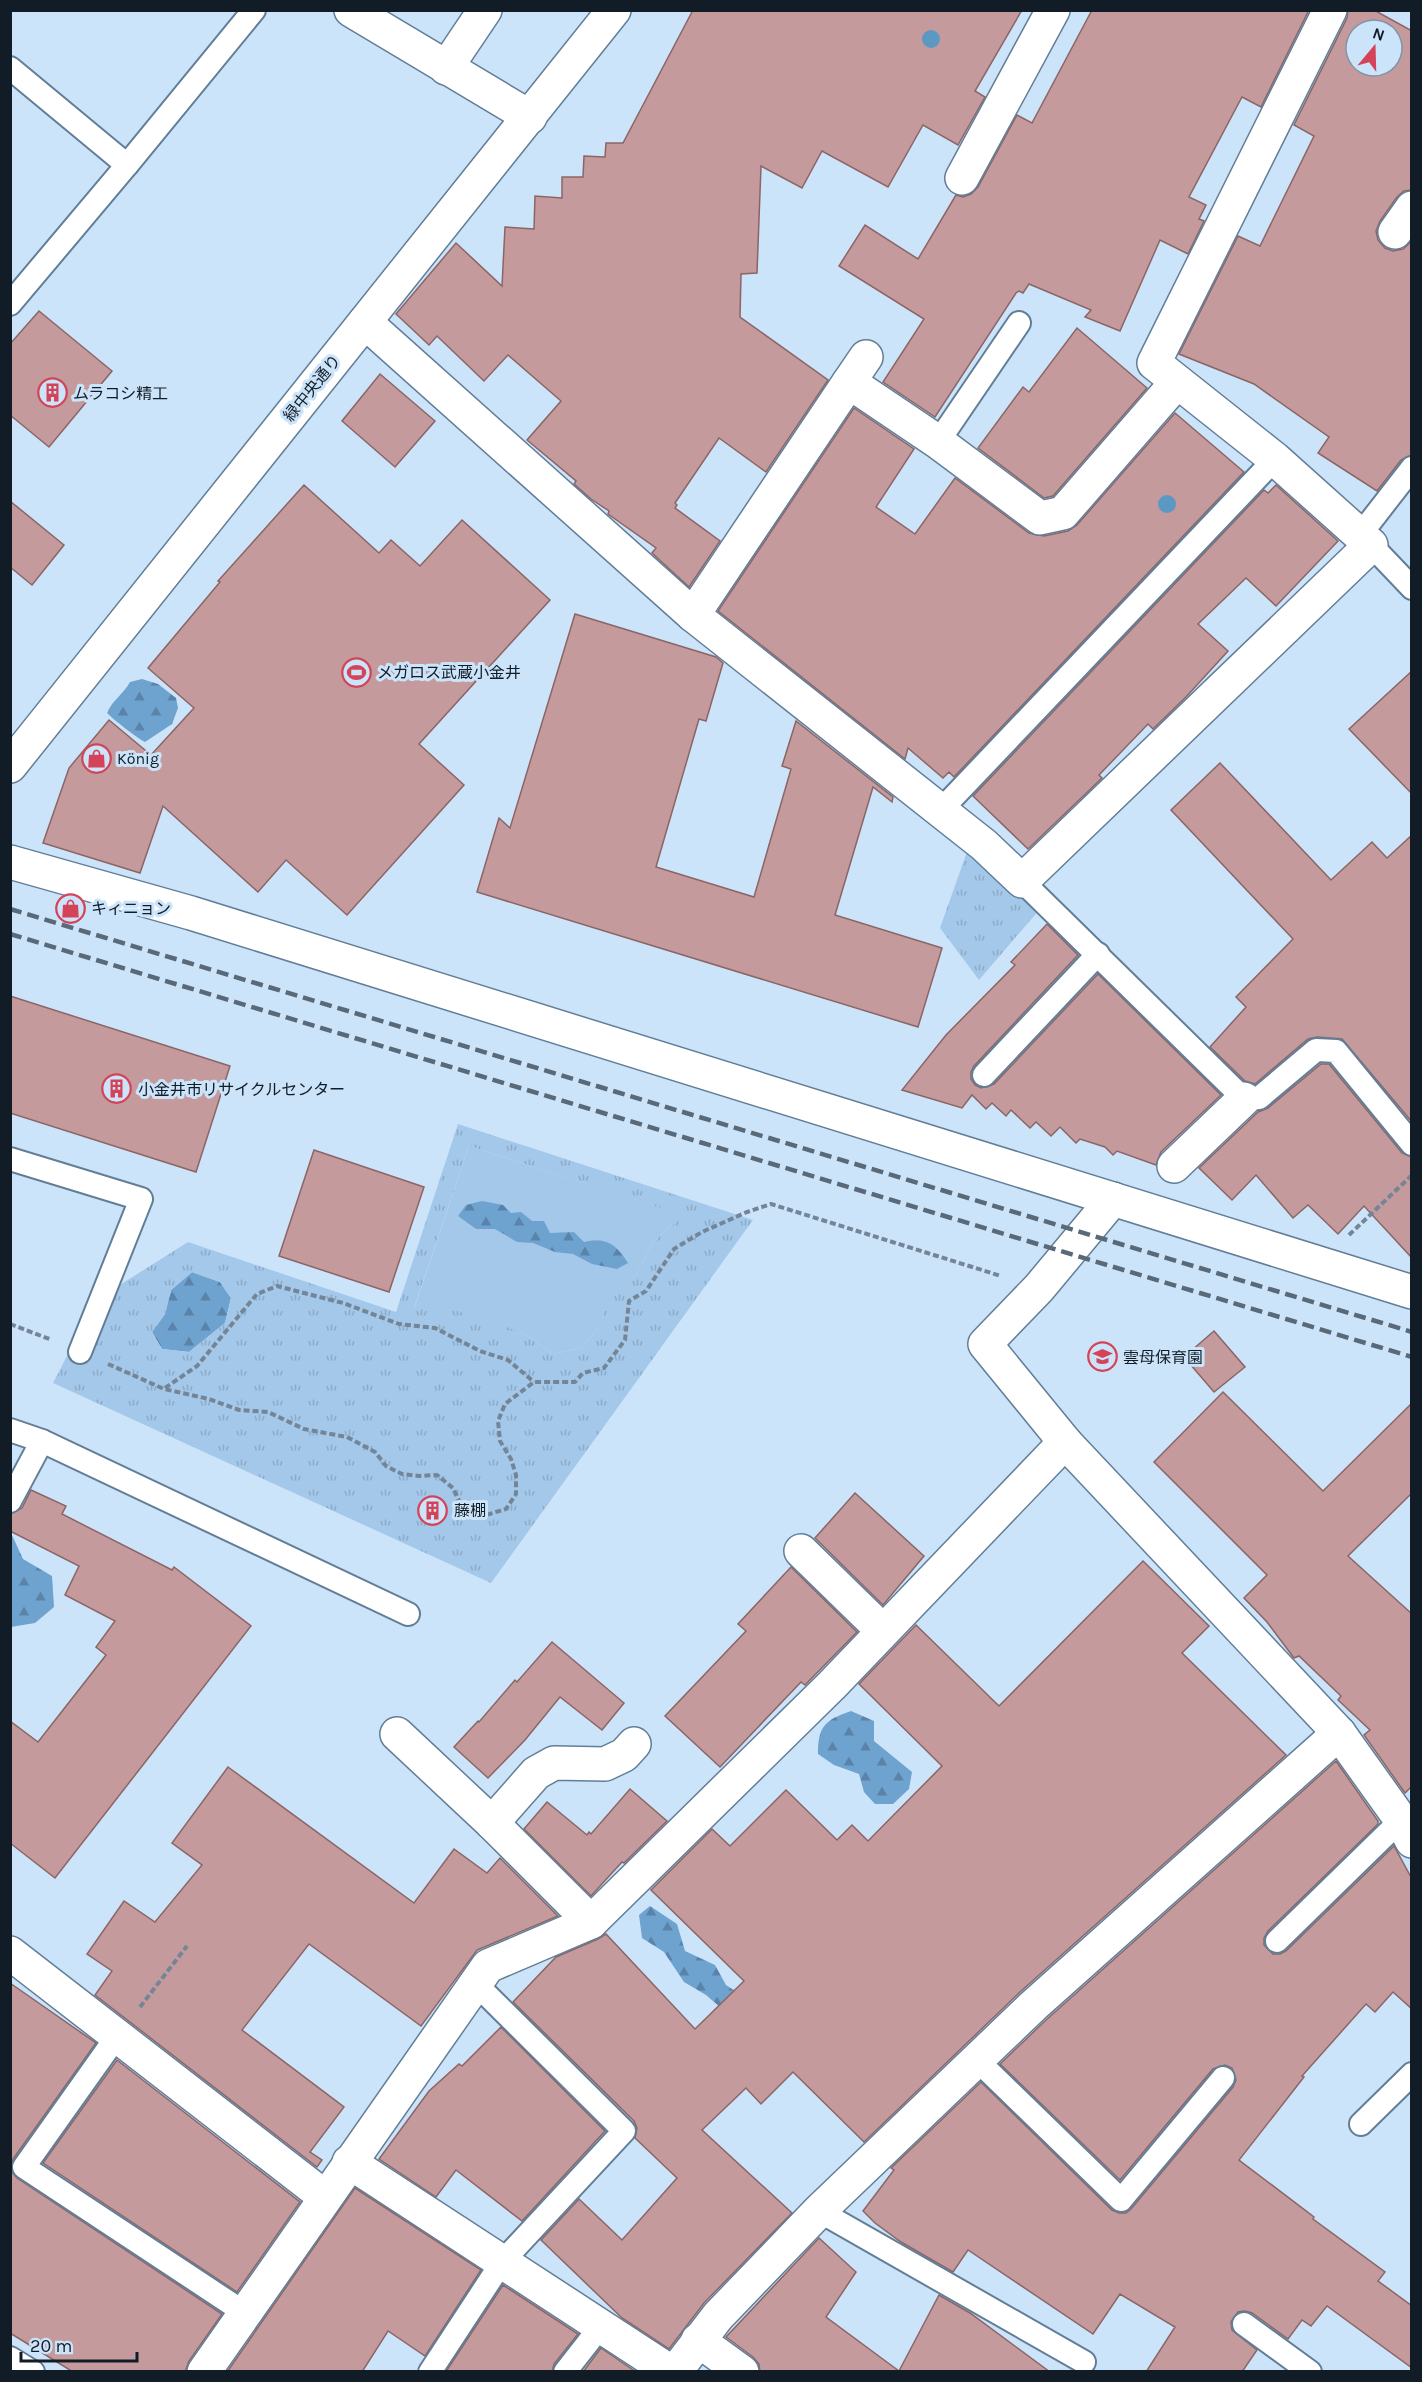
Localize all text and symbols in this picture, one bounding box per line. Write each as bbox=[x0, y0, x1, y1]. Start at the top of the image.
north arrow bbox=[1344, 18, 1404, 78]
text: N bbox=[1370, 23, 1387, 45]
street label: 緑中央通り bbox=[279, 351, 345, 425]
building icon: ムラコシ精工 bbox=[36, 377, 68, 409]
place label: ムラコシ精工 bbox=[73, 384, 168, 403]
sports icon: メガロス武蔵小金井 bbox=[340, 656, 372, 688]
place label: メガロス武蔵小金井 bbox=[377, 663, 521, 682]
shop icon: König bbox=[80, 742, 112, 774]
place label: König bbox=[117, 749, 159, 768]
shop icon: キィニョン bbox=[54, 892, 86, 924]
place label: キィニョン bbox=[91, 899, 171, 918]
building icon: 小金井市リサイクルセンター bbox=[101, 1073, 133, 1105]
place label: 小金井市リサイクルセンター bbox=[138, 1080, 345, 1099]
school or university icon: 雲母保育園 bbox=[1086, 1341, 1118, 1373]
place label: 雲母保育園 bbox=[1123, 1348, 1203, 1367]
building icon: 藤棚 bbox=[417, 1494, 449, 1526]
place label: 藤棚 bbox=[454, 1501, 486, 1520]
scale bar bbox=[21, 2325, 136, 2363]
text: 20 m bbox=[30, 2335, 72, 2357]

